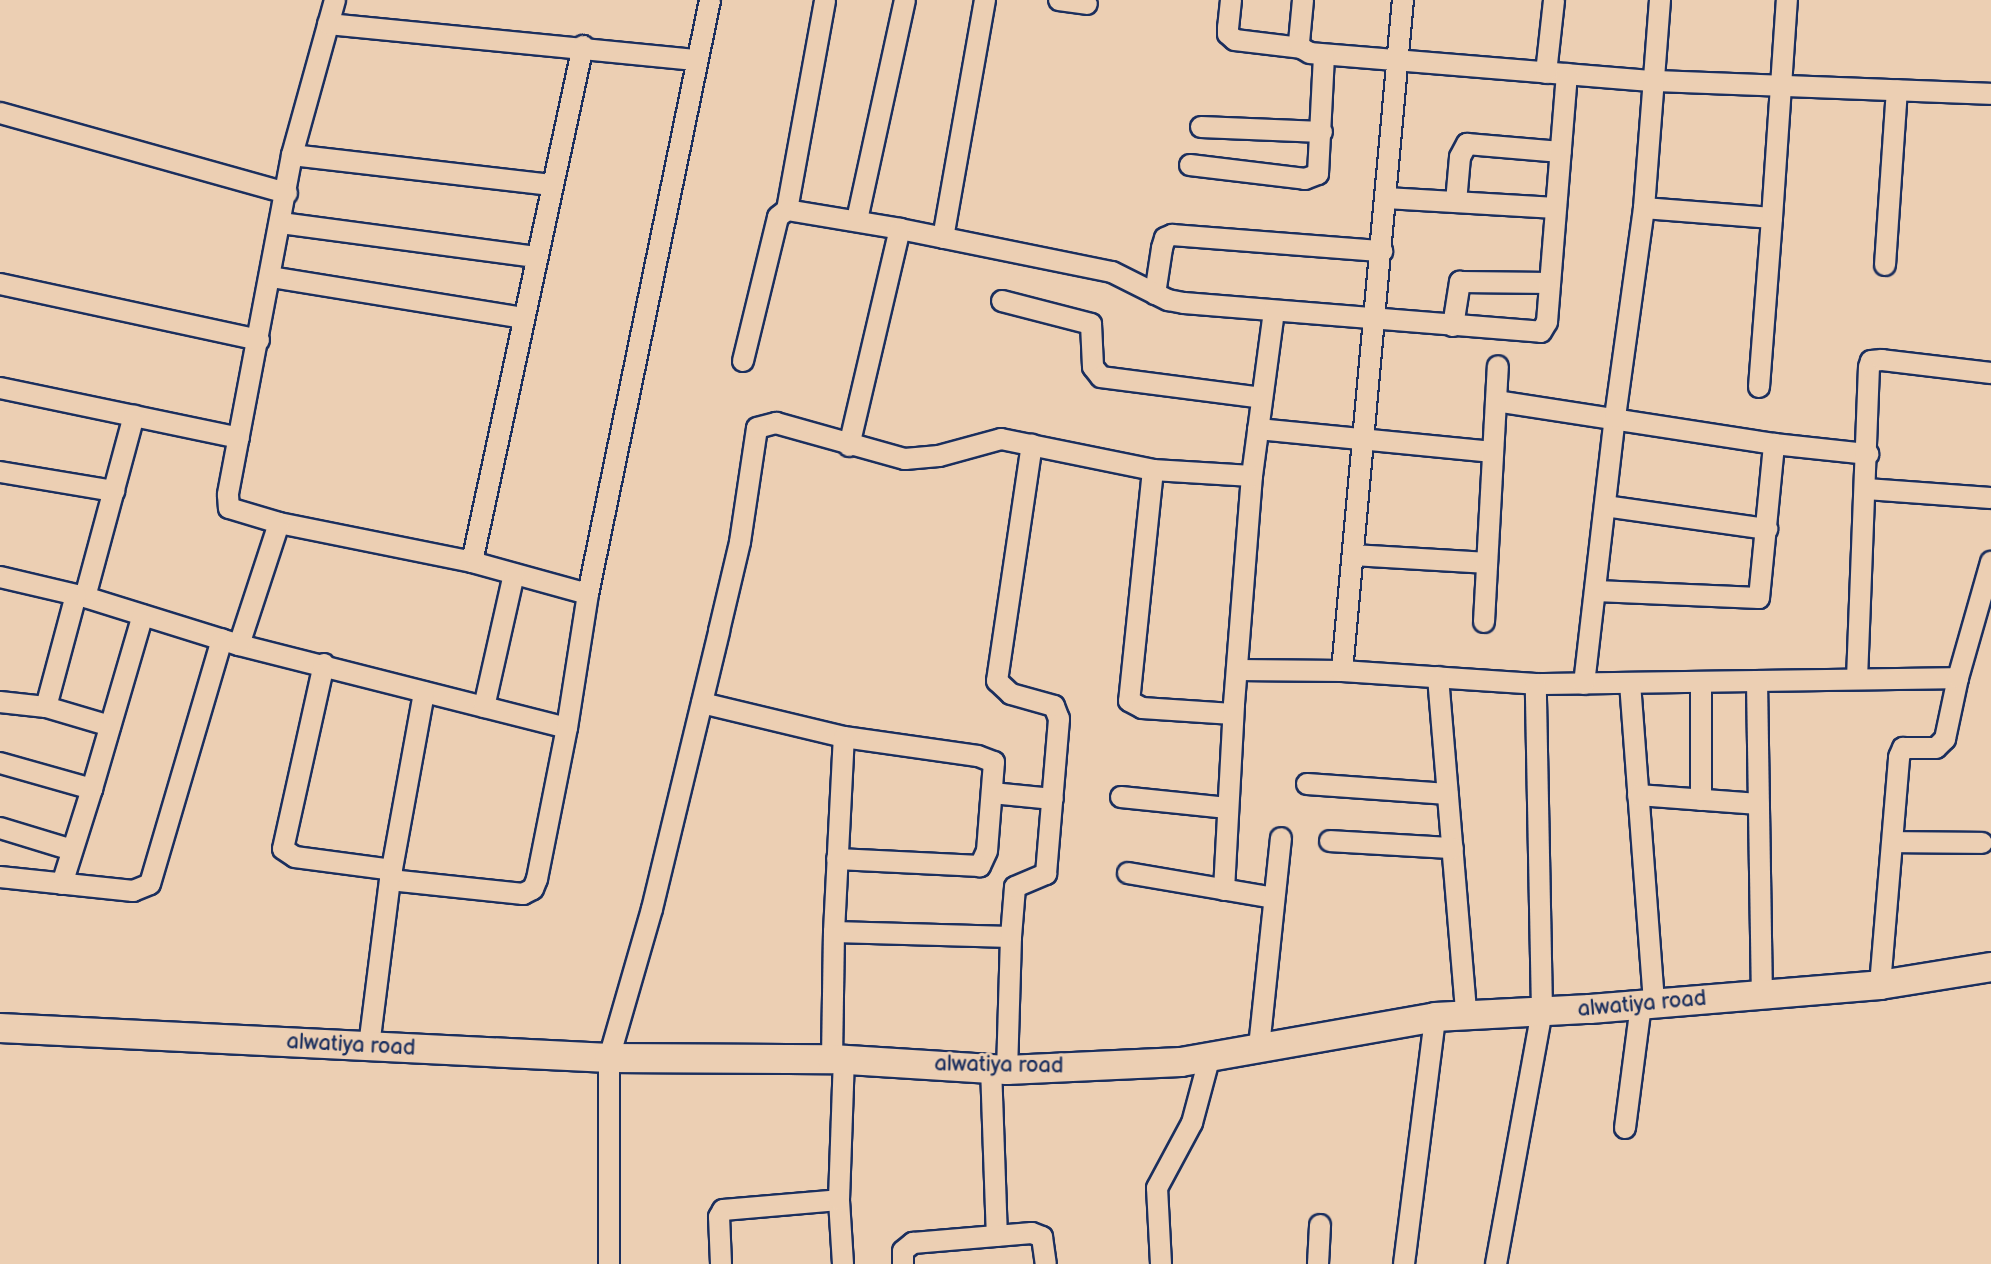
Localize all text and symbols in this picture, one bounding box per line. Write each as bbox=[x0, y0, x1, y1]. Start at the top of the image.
street label: alwatiya road bbox=[1577, 985, 1707, 1023]
street label: alwatiya road bbox=[286, 1028, 416, 1062]
street label: alwatiya road bbox=[934, 1051, 1064, 1079]

